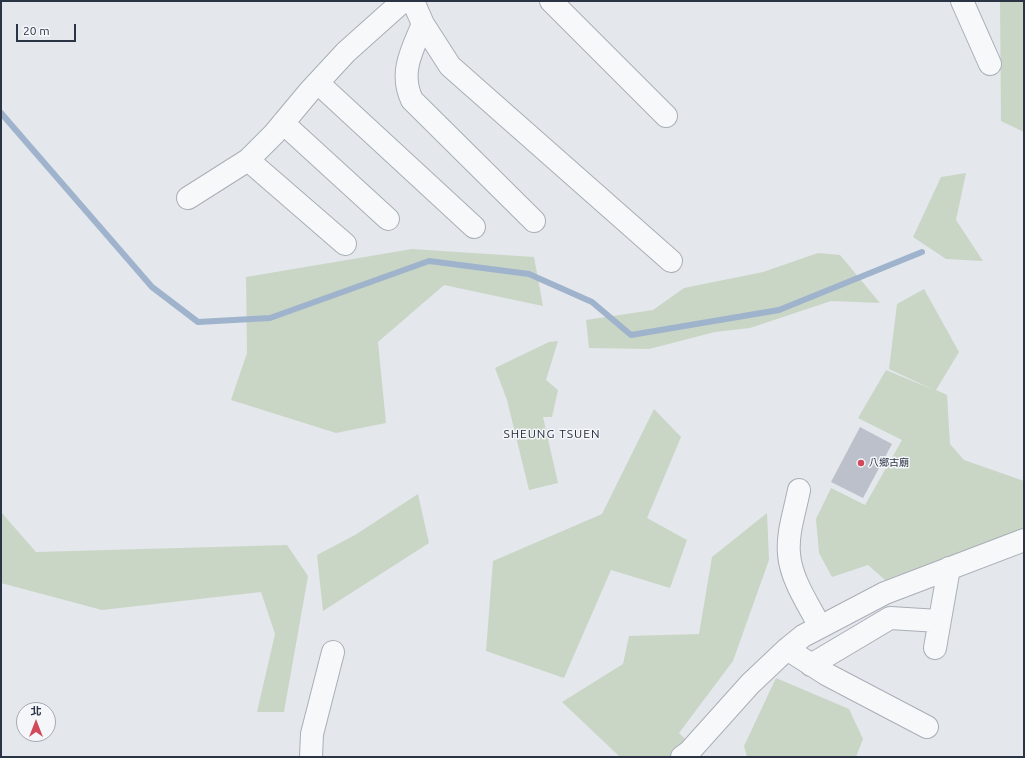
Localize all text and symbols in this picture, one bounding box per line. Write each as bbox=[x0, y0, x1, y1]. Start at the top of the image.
scale bar bbox=[18, 16, 78, 42]
text: 20 m bbox=[23, 24, 50, 37]
district label: SHEUNG TSUEN bbox=[503, 427, 601, 441]
place label: 八鄉古廟 bbox=[869, 457, 909, 469]
marker: 八鄉古廟 bbox=[856, 458, 866, 468]
north arrow bbox=[16, 702, 56, 742]
text: 北 bbox=[31, 705, 42, 717]

